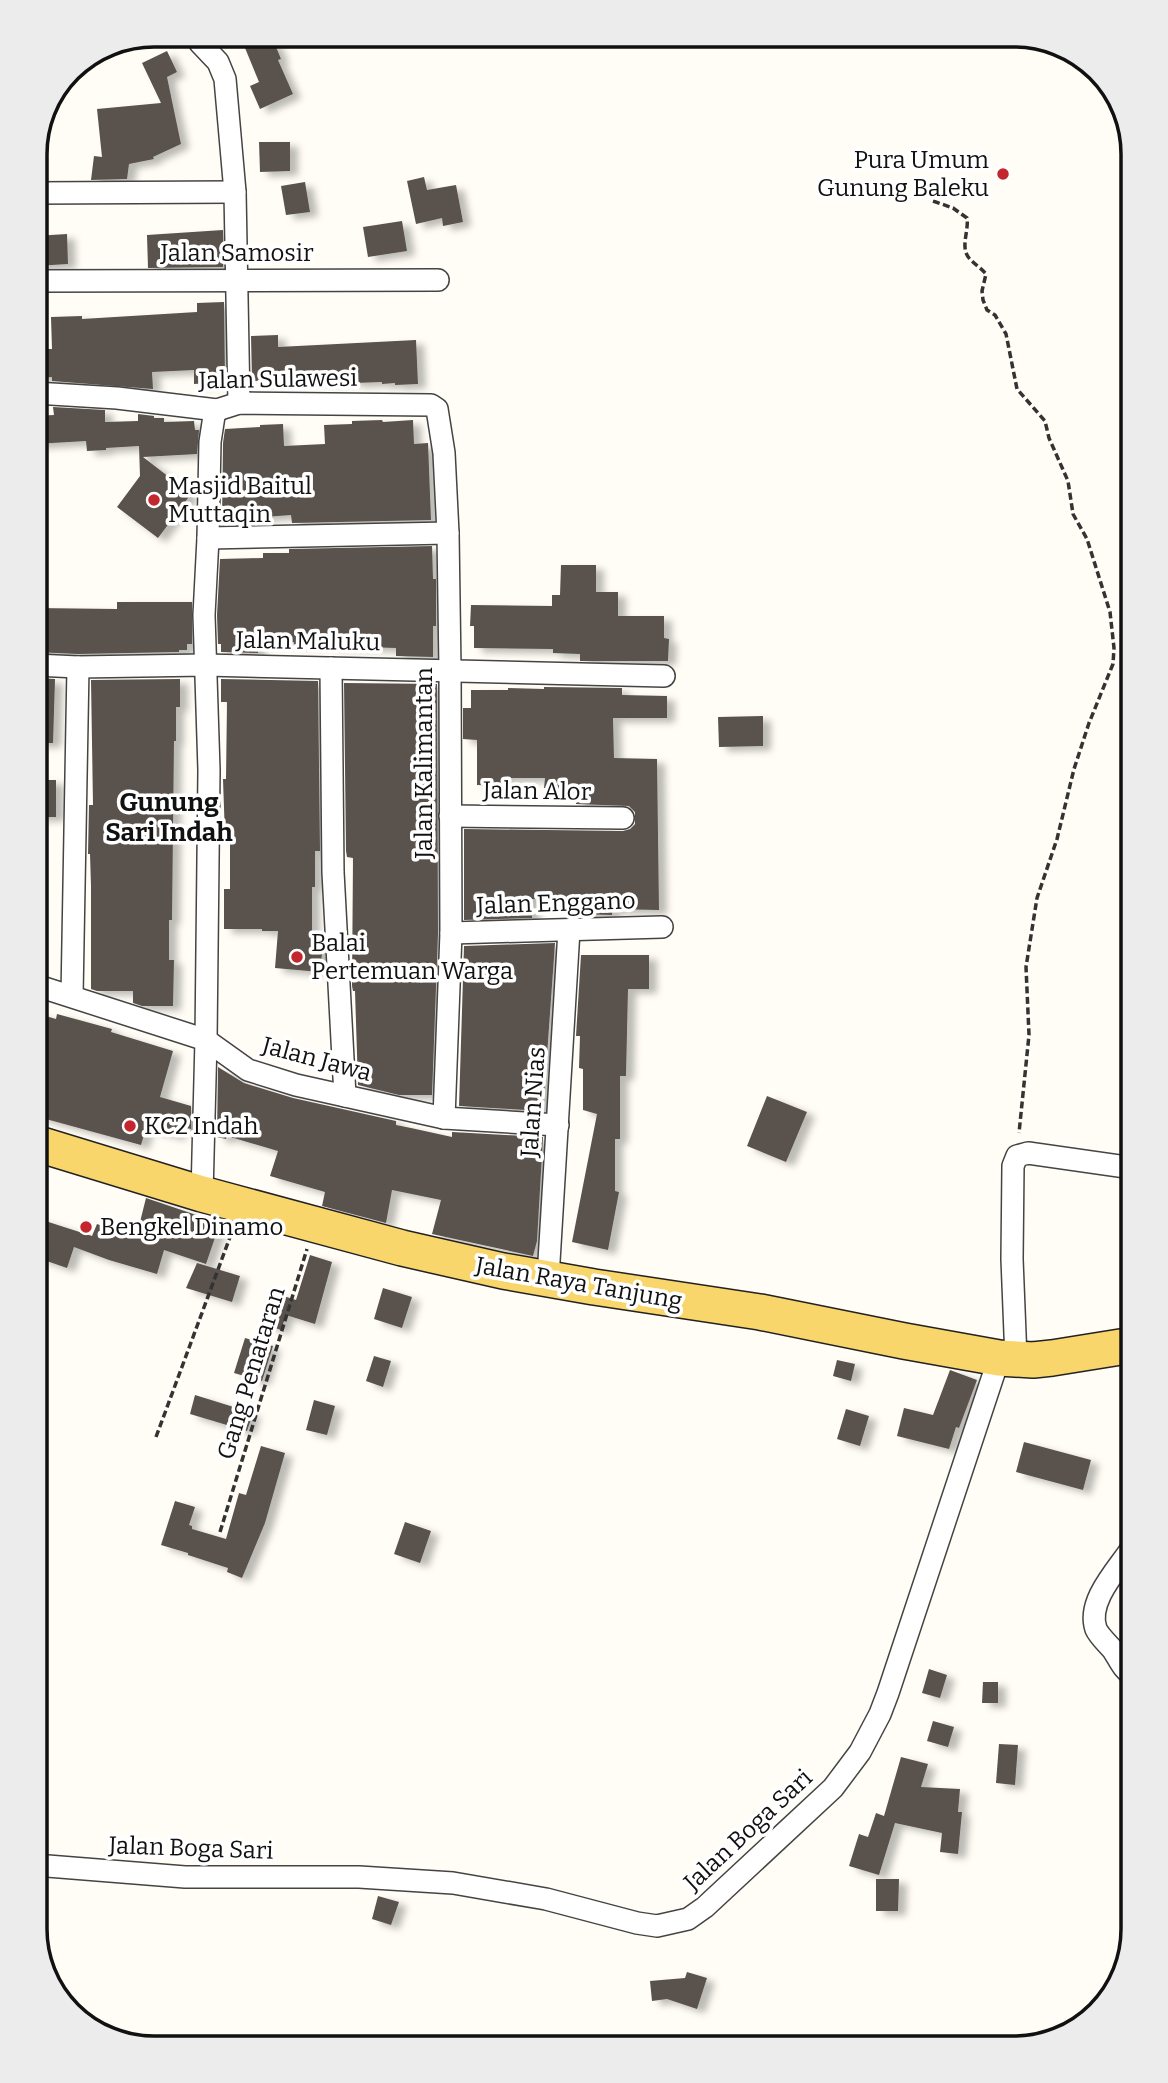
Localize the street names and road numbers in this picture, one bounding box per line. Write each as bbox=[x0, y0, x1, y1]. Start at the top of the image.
street label: Jalan Samosir bbox=[159, 239, 314, 267]
street label: Jalan Sulawesi bbox=[197, 364, 358, 394]
street label: Jalan Maluku bbox=[235, 626, 381, 656]
street label: Jalan Kalimantan bbox=[410, 667, 438, 860]
street label: Jalan Alor bbox=[482, 776, 592, 806]
street label: Jalan Enggano bbox=[475, 886, 636, 920]
street label: Jalan Jawa bbox=[258, 1031, 375, 1087]
street label: Jalan Nias bbox=[515, 1046, 551, 1159]
street label: Jalan Raya Tanjung bbox=[473, 1251, 684, 1315]
street label: Gang Penataran bbox=[211, 1283, 291, 1463]
street label: Jalan Boga Sari bbox=[677, 1764, 818, 1897]
street label: Jalan Boga Sari bbox=[107, 1831, 274, 1865]

